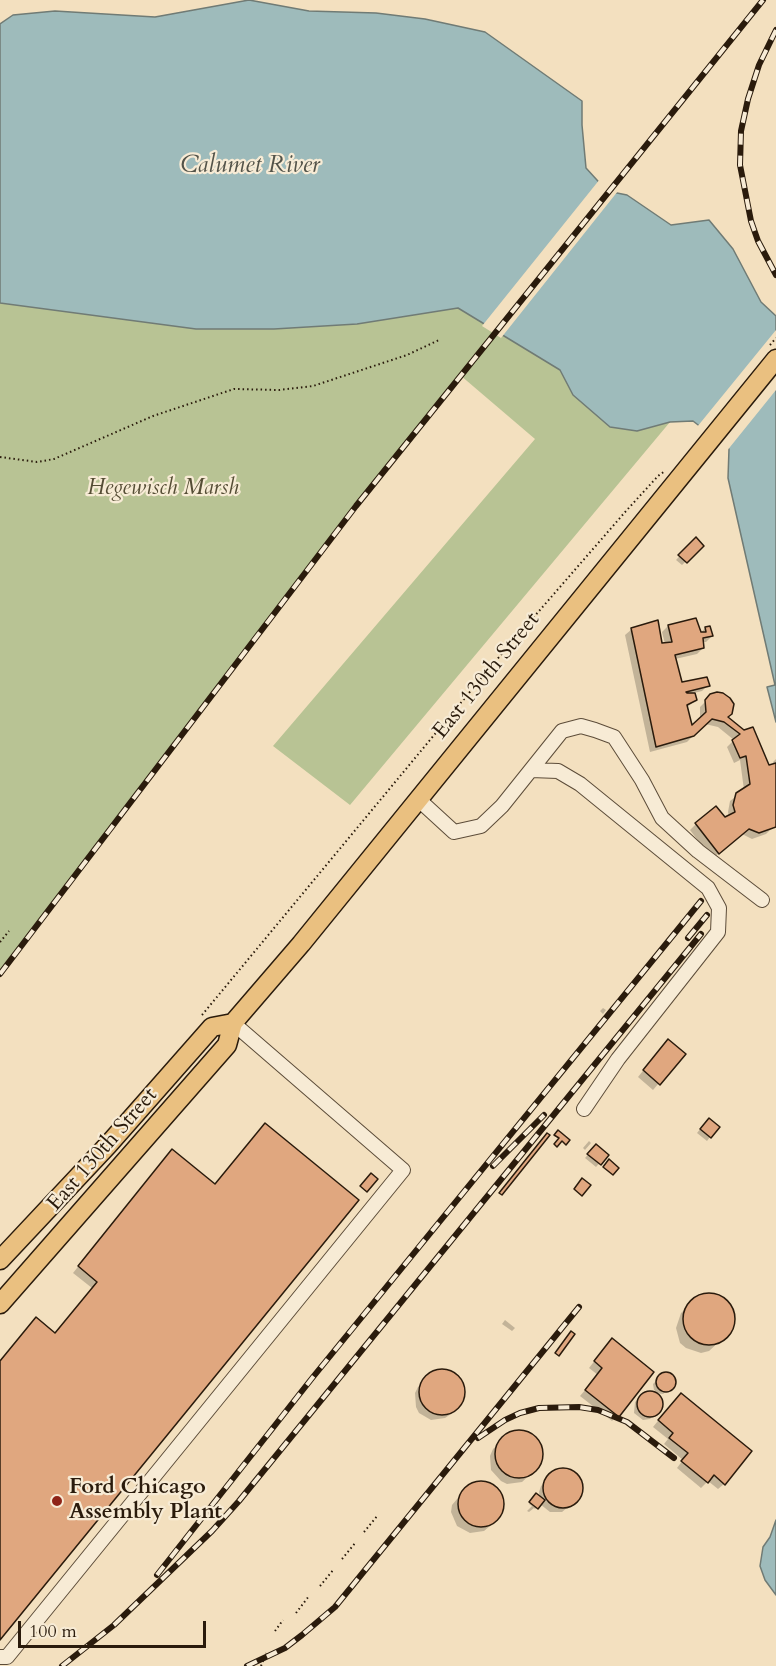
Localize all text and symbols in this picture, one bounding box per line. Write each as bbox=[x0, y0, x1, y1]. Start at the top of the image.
water label: Calumet River bbox=[180, 152, 320, 180]
park label: Hegewisch Marsh bbox=[87, 476, 239, 502]
street label: East 130th Street bbox=[428, 607, 546, 745]
street label: East 130th Street bbox=[42, 1083, 164, 1217]
place label: Ford Chicago Assembly Plant bbox=[69, 1475, 222, 1526]
marker: Ford Chicago Assembly Plant bbox=[50, 1494, 64, 1508]
scale bar bbox=[21, 1609, 208, 1647]
text: 100 m bbox=[29, 1619, 77, 1644]

